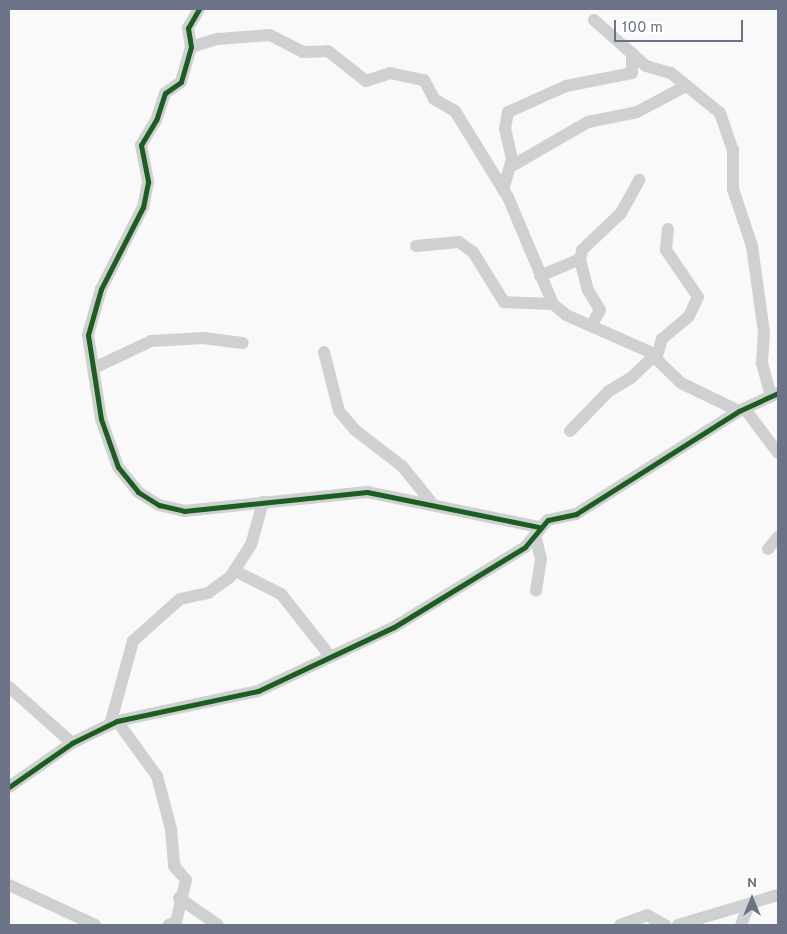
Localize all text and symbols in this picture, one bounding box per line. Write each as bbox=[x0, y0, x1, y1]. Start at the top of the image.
scale bar bbox=[617, 10, 746, 42]
text: 100 m bbox=[622, 19, 663, 38]
north arrow bbox=[727, 874, 777, 924]
text: N bbox=[747, 875, 757, 892]

